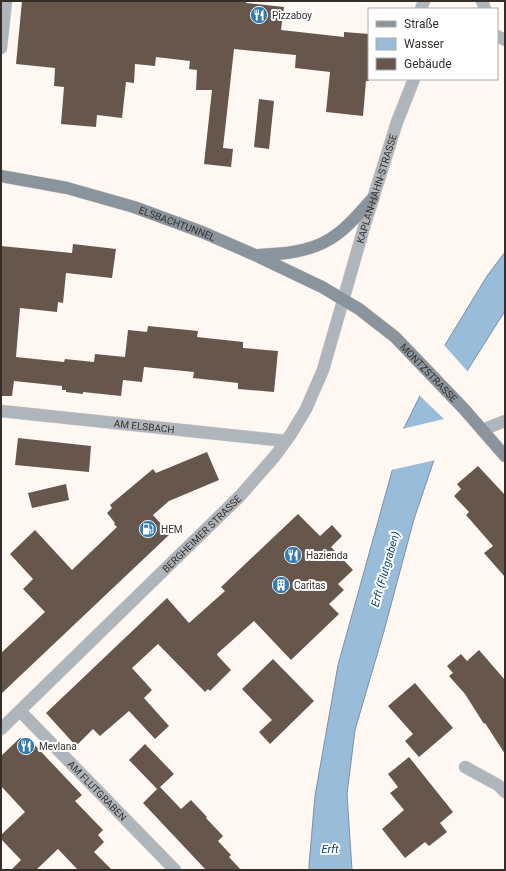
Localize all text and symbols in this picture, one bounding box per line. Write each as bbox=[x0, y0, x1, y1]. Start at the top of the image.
restaurant icon: Pizzaboy bbox=[249, 5, 269, 25]
legend bbox=[368, 8, 498, 80]
place label: Pizzaboy bbox=[272, 10, 312, 21]
text: Straße bbox=[404, 17, 439, 31]
text: Wasser bbox=[404, 37, 444, 51]
text: Gebäude bbox=[404, 57, 452, 71]
street label: KAPLAN-HAHN-STRASSE bbox=[355, 132, 399, 245]
street label: ELSBACHTUNNEL bbox=[137, 204, 218, 243]
street label: MONTZSTRASSE bbox=[398, 341, 459, 405]
street label: AM ELSBACH bbox=[113, 418, 175, 435]
street label: BERGHEIMER STRASSE bbox=[160, 493, 244, 575]
fuel station icon: HEM bbox=[138, 519, 158, 539]
place label: HEM bbox=[161, 524, 183, 535]
water label: Erft (Flutgraben) bbox=[369, 530, 403, 608]
restaurant icon: Hazienda bbox=[283, 545, 303, 565]
place label: Hazienda bbox=[306, 550, 348, 561]
building icon: Caritas bbox=[271, 575, 291, 595]
place label: Caritas bbox=[294, 580, 326, 591]
restaurant icon: Mevlana bbox=[16, 736, 36, 756]
place label: Mevlana bbox=[39, 741, 77, 752]
street label: AM FLUTGRABEN bbox=[66, 759, 129, 823]
water label: Erft bbox=[322, 843, 339, 856]

